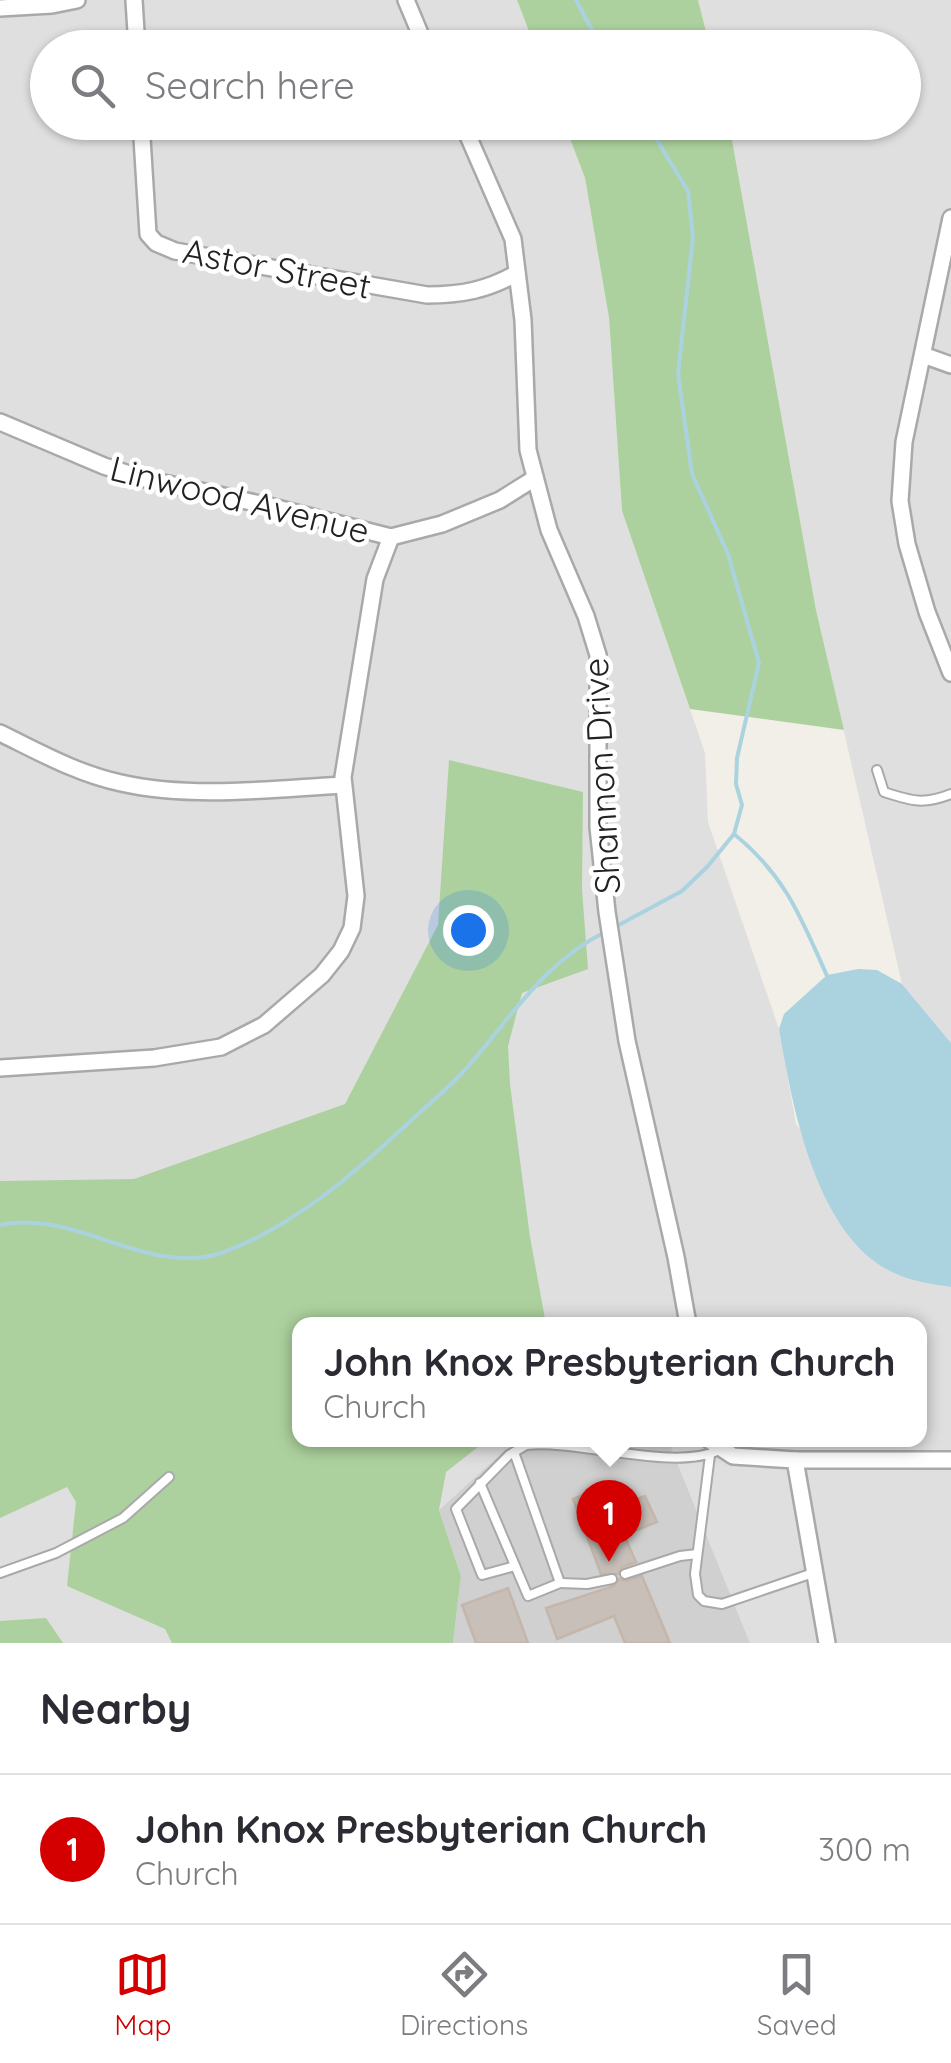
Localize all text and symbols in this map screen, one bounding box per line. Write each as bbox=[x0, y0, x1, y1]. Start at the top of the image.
search box bbox=[30, 30, 921, 140]
icon: search bbox=[65, 58, 120, 113]
text: Search here bbox=[145, 61, 355, 109]
street label: Astor Street bbox=[179, 228, 375, 308]
street label: Linwood Avenue bbox=[106, 446, 374, 552]
street label: Shannon Drive bbox=[573, 657, 629, 895]
your location bbox=[443, 905, 494, 956]
popup bbox=[292, 1317, 927, 1447]
text: John Knox Presbyterian Church bbox=[323, 1338, 896, 1386]
text: Church bbox=[323, 1386, 427, 1426]
pin: 1 bbox=[576, 1480, 642, 1562]
text: Nearby bbox=[40, 1682, 191, 1735]
text: John Knox Presbyterian Church bbox=[135, 1805, 707, 1853]
text: 1 bbox=[66, 1829, 79, 1869]
text: 300 m bbox=[818, 1829, 911, 1869]
text: Church bbox=[135, 1853, 239, 1893]
tab: Map bbox=[114, 1947, 171, 2042]
tab: Directions bbox=[400, 1947, 528, 2042]
tab: Saved bbox=[757, 1947, 837, 2042]

